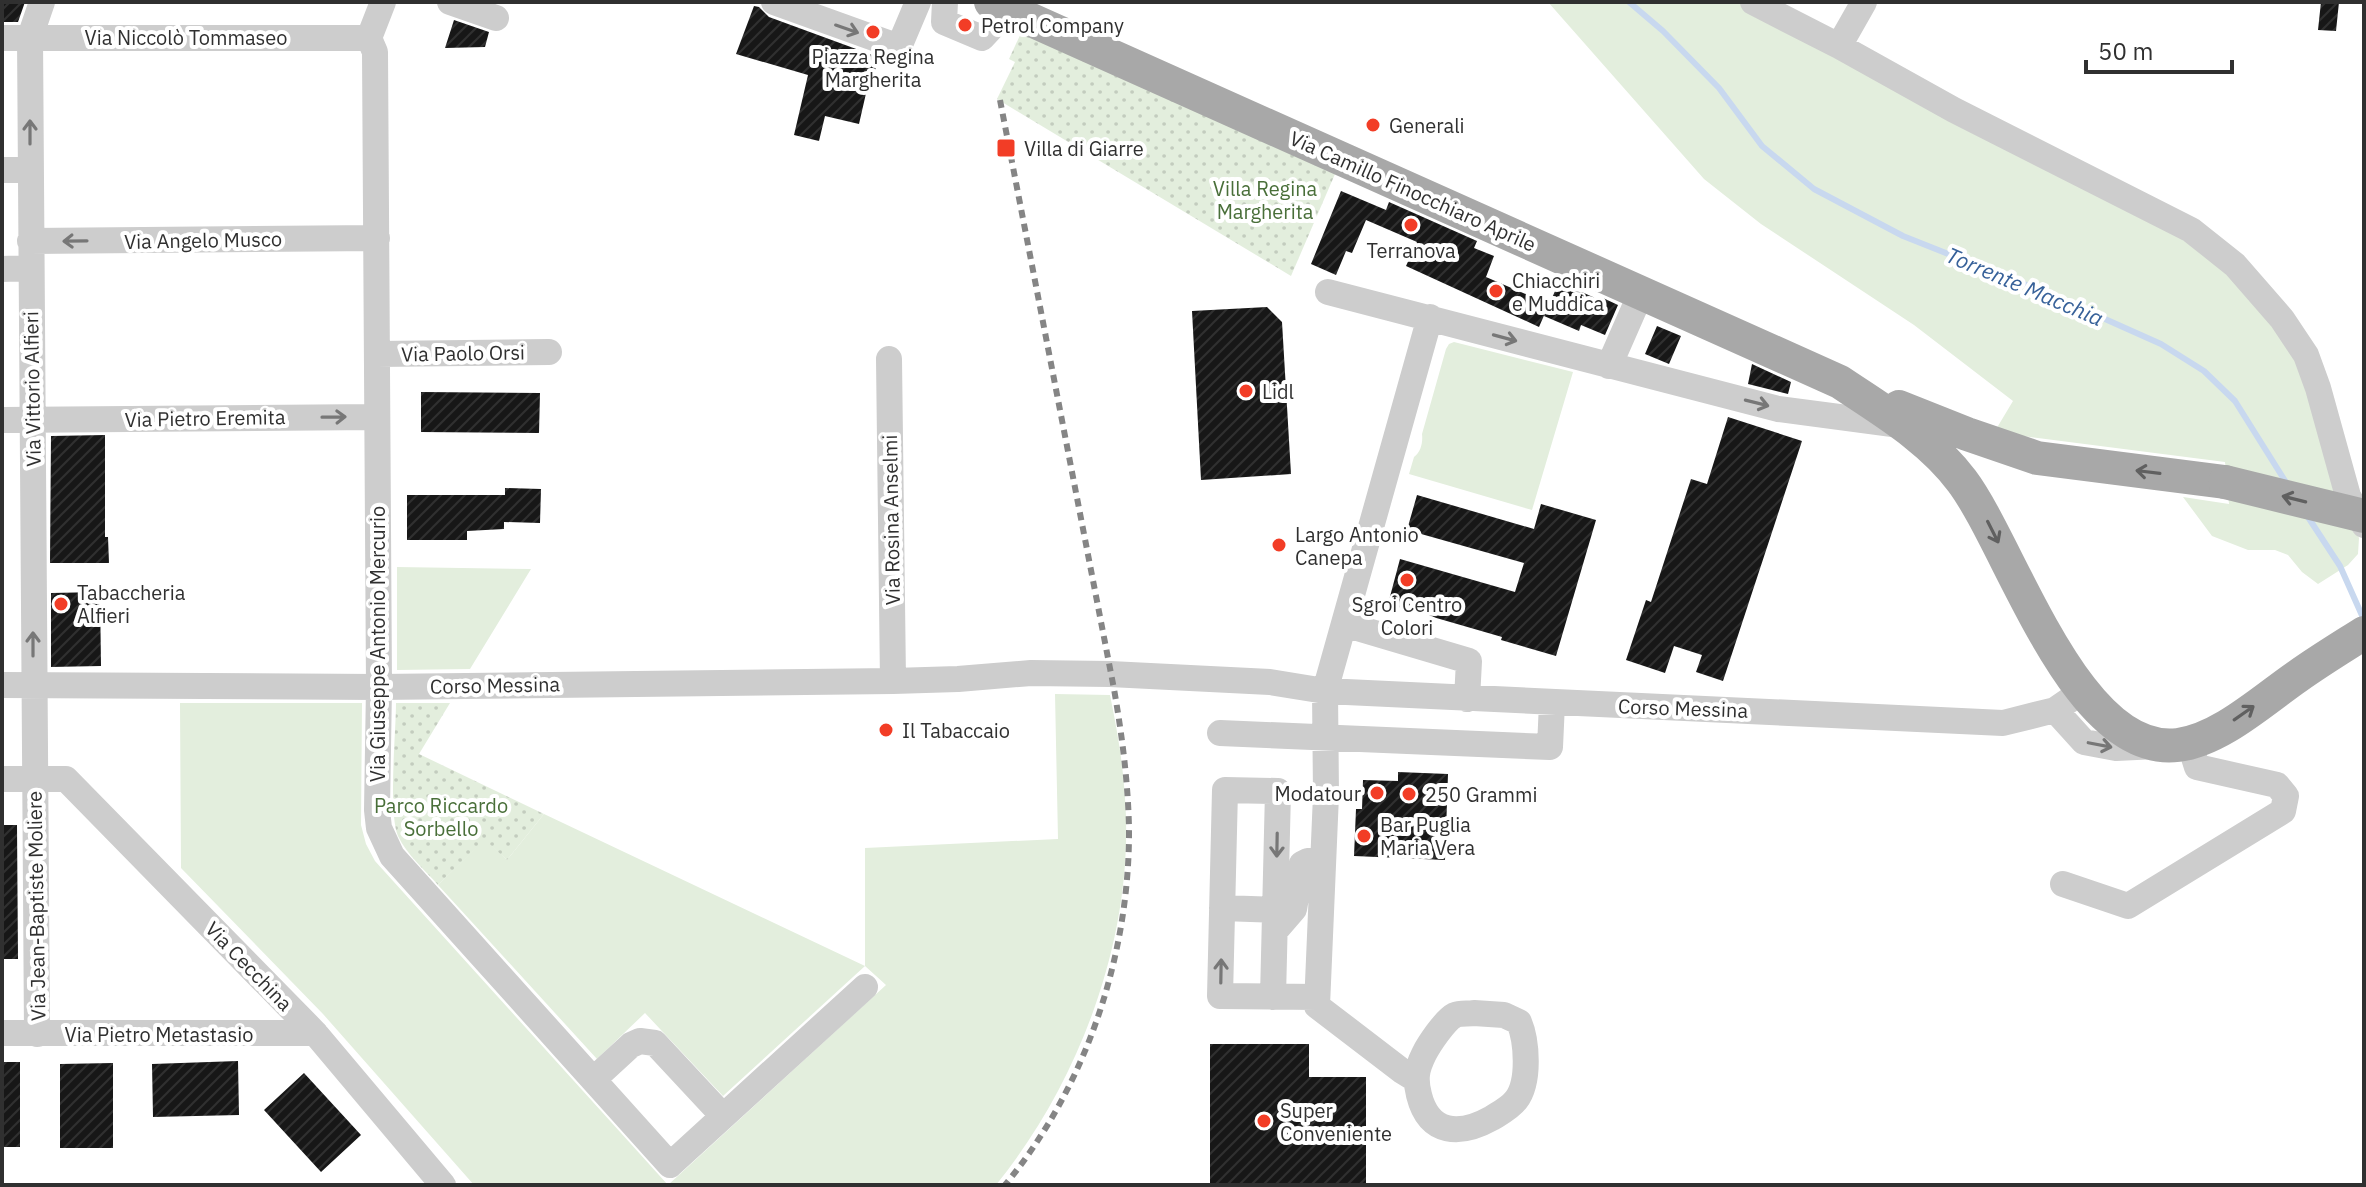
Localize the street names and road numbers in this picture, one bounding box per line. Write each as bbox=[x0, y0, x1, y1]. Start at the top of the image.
street label: Via Niccolò Tommaseo bbox=[84, 24, 288, 51]
street label: Via Camillo Finocchiaro Aprile bbox=[1286, 124, 1540, 258]
street label: Via Angelo Musco bbox=[124, 225, 282, 255]
street label: Via Vittorio Alfieri bbox=[17, 311, 47, 467]
street label: Via Paolo Orsi bbox=[401, 338, 525, 368]
street label: Via Pietro Eremita bbox=[124, 403, 286, 433]
street label: Via Rosina Anselmi bbox=[876, 434, 906, 606]
street label: Via Giuseppe Antonio Mercurio bbox=[364, 506, 391, 782]
street label: Corso Messina bbox=[430, 670, 561, 700]
street label: Corso Messina bbox=[1617, 692, 1749, 724]
street label: Via Jean-Baptiste Moliere bbox=[20, 791, 52, 1021]
street label: Via Cecchina bbox=[200, 915, 299, 1017]
street label: Via Pietro Metastasio bbox=[64, 1021, 254, 1048]

